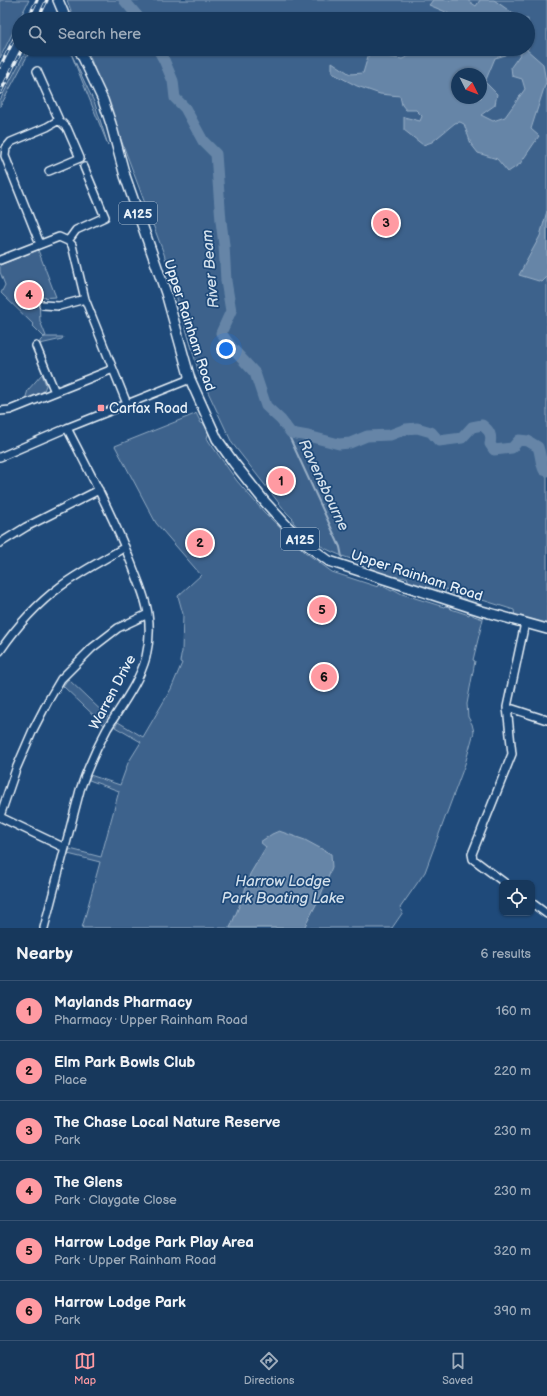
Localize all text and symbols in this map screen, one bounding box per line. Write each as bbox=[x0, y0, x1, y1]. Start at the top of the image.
search box bbox=[12, 12, 535, 56]
icon: search bbox=[26, 23, 48, 45]
text: Search here bbox=[58, 25, 141, 44]
north arrow bbox=[451, 68, 487, 104]
road number: A125 bbox=[119, 202, 157, 224]
pin: 3 bbox=[373, 208, 399, 238]
water label: River Beam bbox=[198, 229, 223, 309]
street label: Upper Rainham Road bbox=[160, 257, 219, 393]
pin: 4 bbox=[16, 280, 42, 310]
your location bbox=[216, 339, 236, 359]
place label: Carfax Road bbox=[109, 400, 188, 417]
marker: Carfax Road bbox=[96, 403, 106, 413]
water label: Ravensbourne bbox=[294, 436, 353, 534]
pin: 1 bbox=[268, 466, 294, 496]
pin: 2 bbox=[187, 528, 213, 558]
road number: A125 bbox=[281, 528, 319, 550]
street label: Upper Rainham Road bbox=[349, 546, 485, 605]
pin: 5 bbox=[309, 595, 335, 625]
street label: Warren Drive bbox=[86, 652, 139, 733]
pin: 6 bbox=[311, 662, 337, 692]
water label: Harrow Lodge Park Boating Lake bbox=[221, 872, 345, 908]
map controls bbox=[499, 880, 535, 916]
button: locate bbox=[499, 880, 535, 916]
text: Nearby bbox=[16, 944, 73, 964]
text: 6 results bbox=[481, 946, 531, 962]
text: Maylands Pharmacy bbox=[54, 993, 192, 1012]
text: 1 bbox=[26, 1003, 32, 1019]
text: 160 m bbox=[496, 1003, 531, 1019]
text: Pharmacy · Upper Rainham Road bbox=[54, 1012, 248, 1028]
text: Elm Park Bowls Club bbox=[54, 1053, 195, 1072]
text: 2 bbox=[25, 1063, 33, 1079]
text: 220 m bbox=[494, 1063, 531, 1079]
text: Place bbox=[54, 1072, 87, 1088]
text: The Chase Local Nature Reserve bbox=[54, 1113, 280, 1132]
text: 3 bbox=[25, 1123, 33, 1139]
text: 230 m bbox=[494, 1123, 531, 1139]
text: Park bbox=[54, 1132, 80, 1148]
text: The Glens bbox=[54, 1173, 123, 1192]
text: 4 bbox=[25, 1183, 33, 1199]
text: 230 m bbox=[494, 1183, 531, 1199]
text: Park · Claygate Close bbox=[54, 1192, 177, 1208]
text: Harrow Lodge Park Play Area bbox=[54, 1233, 254, 1252]
text: 5 bbox=[25, 1243, 33, 1259]
text: 320 m bbox=[493, 1243, 531, 1259]
text: Park · Upper Rainham Road bbox=[54, 1252, 216, 1268]
text: Harrow Lodge Park bbox=[54, 1293, 186, 1312]
text: 6 bbox=[25, 1303, 33, 1319]
text: 390 m bbox=[494, 1303, 531, 1319]
text: Park bbox=[54, 1312, 80, 1328]
tab: Map bbox=[74, 1350, 96, 1387]
tab: Directions bbox=[244, 1350, 294, 1387]
tab: Saved bbox=[442, 1350, 473, 1387]

